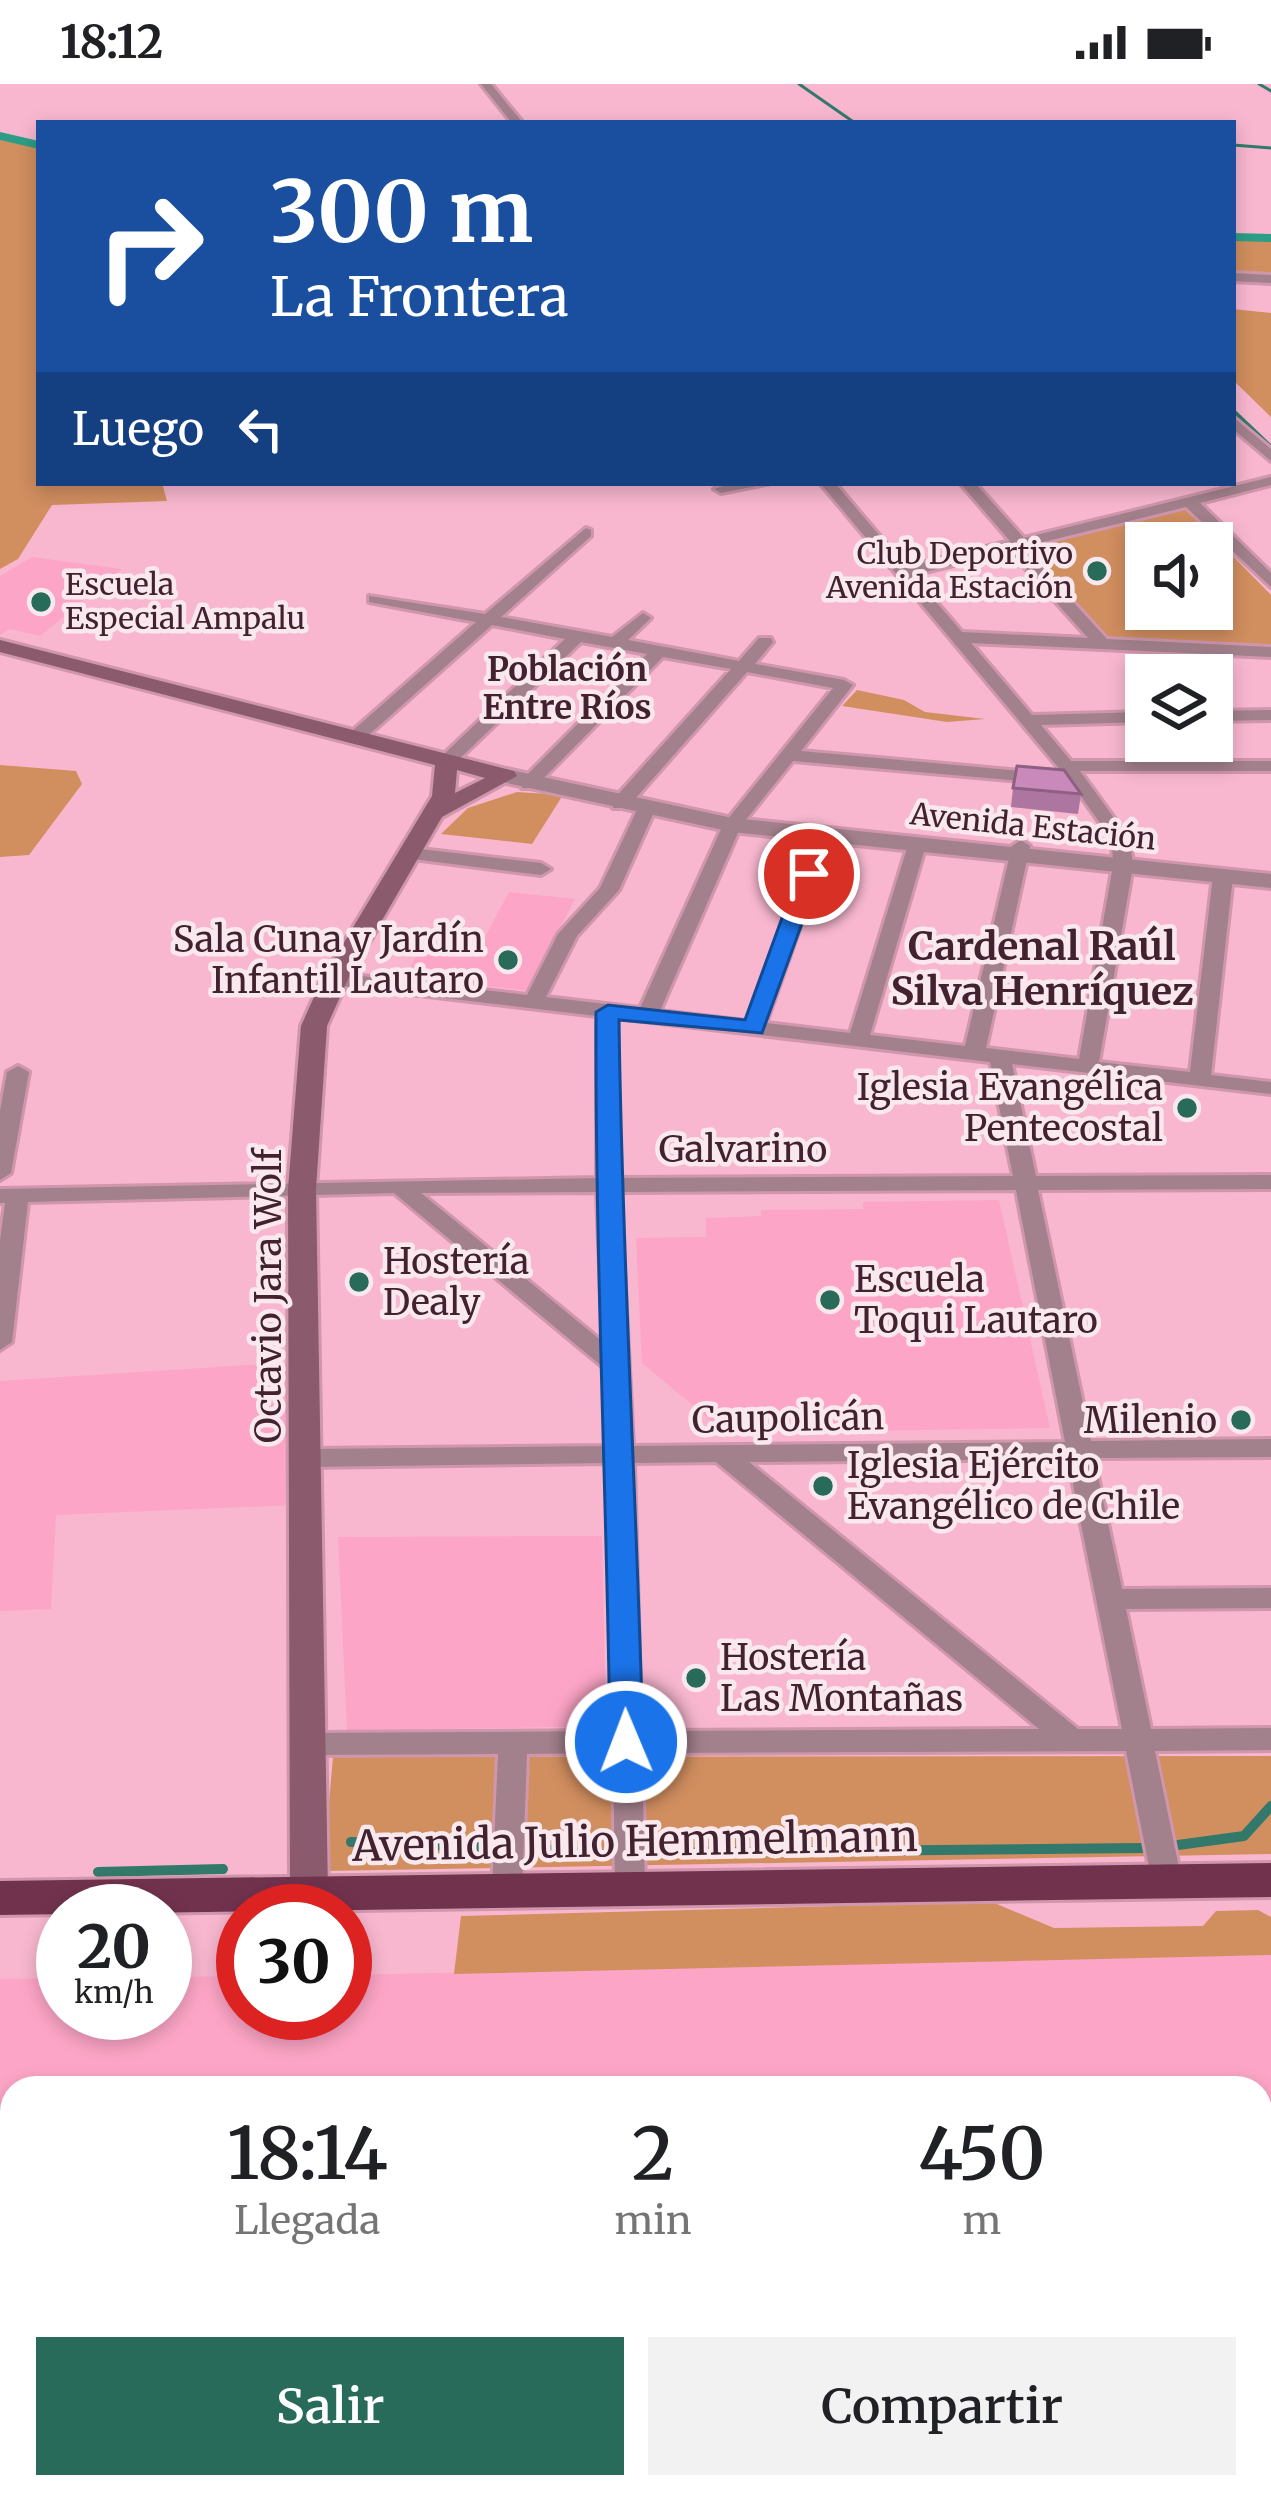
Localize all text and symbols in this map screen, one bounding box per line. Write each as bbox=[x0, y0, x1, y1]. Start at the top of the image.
text: 18:12 bbox=[60, 14, 163, 70]
text: 300 m bbox=[270, 159, 533, 265]
icon: right bbox=[72, 168, 228, 324]
text: La Frontera bbox=[270, 263, 569, 331]
icon: left bbox=[228, 396, 294, 462]
text: Luego bbox=[72, 401, 204, 457]
map controls bbox=[1125, 522, 1233, 762]
button: sound bbox=[1125, 522, 1233, 630]
place label: Club Deportivo Avenida Estación bbox=[825, 534, 1073, 606]
marker: Club Deportivo Avenida Estación bbox=[1084, 558, 1110, 584]
place label: Escuela Especial Ampalu bbox=[65, 565, 305, 637]
marker: Escuela Especial Ampalu bbox=[28, 589, 54, 615]
district label: Población Entre Ríos bbox=[482, 649, 652, 728]
button: layers bbox=[1125, 654, 1233, 762]
street label: Avenida Estación bbox=[907, 794, 1158, 858]
pin bbox=[758, 823, 860, 925]
icon: arrive bbox=[776, 841, 842, 907]
place label: Sala Cuna y Jardín Infantil Lautaro bbox=[173, 917, 484, 1003]
district label: Cardenal Raúl Silva Henríquez bbox=[890, 922, 1194, 1016]
marker: Sala Cuna y Jardín Infantil Lautaro bbox=[495, 947, 521, 973]
place label: Iglesia Evangélica Pentecostal bbox=[857, 1065, 1163, 1151]
marker: Iglesia Evangélica Pentecostal bbox=[1174, 1095, 1200, 1121]
street label: Galvarino bbox=[659, 1127, 827, 1172]
street label: Octavio Jara Wolf bbox=[246, 1147, 291, 1443]
place label: Hostería Dealy bbox=[383, 1239, 529, 1325]
place label: Escuela Toqui Lautaro bbox=[854, 1257, 1098, 1343]
marker: Hostería Dealy bbox=[346, 1269, 372, 1295]
marker: Escuela Toqui Lautaro bbox=[817, 1287, 843, 1313]
street label: Caupolicán bbox=[691, 1394, 885, 1443]
place label: Milenio bbox=[1084, 1398, 1217, 1443]
marker: Milenio bbox=[1228, 1407, 1254, 1433]
place label: Iglesia Ejército Evangélico de Chile bbox=[847, 1443, 1180, 1529]
marker: Iglesia Ejército Evangélico de Chile bbox=[810, 1473, 836, 1499]
place label: Hostería Las Montañas bbox=[720, 1635, 963, 1721]
marker: Hostería Las Montañas bbox=[683, 1665, 709, 1691]
position arrow bbox=[563, 1679, 689, 1805]
street label: Avenida Julio Hemmelmann bbox=[351, 1810, 918, 1872]
speed limit sign: 30 bbox=[216, 1884, 372, 2040]
text: 20 bbox=[77, 1909, 151, 1984]
text: km/h bbox=[74, 1973, 154, 2011]
text: 18:14 bbox=[227, 2108, 388, 2199]
text: 2 bbox=[632, 2108, 674, 2199]
text: 450 bbox=[918, 2108, 1045, 2199]
text: Llegada bbox=[234, 2196, 380, 2245]
text: min bbox=[615, 2196, 692, 2245]
text: m bbox=[962, 2196, 1001, 2245]
button: Salir bbox=[36, 2337, 624, 2475]
button: Compartir bbox=[648, 2337, 1236, 2475]

